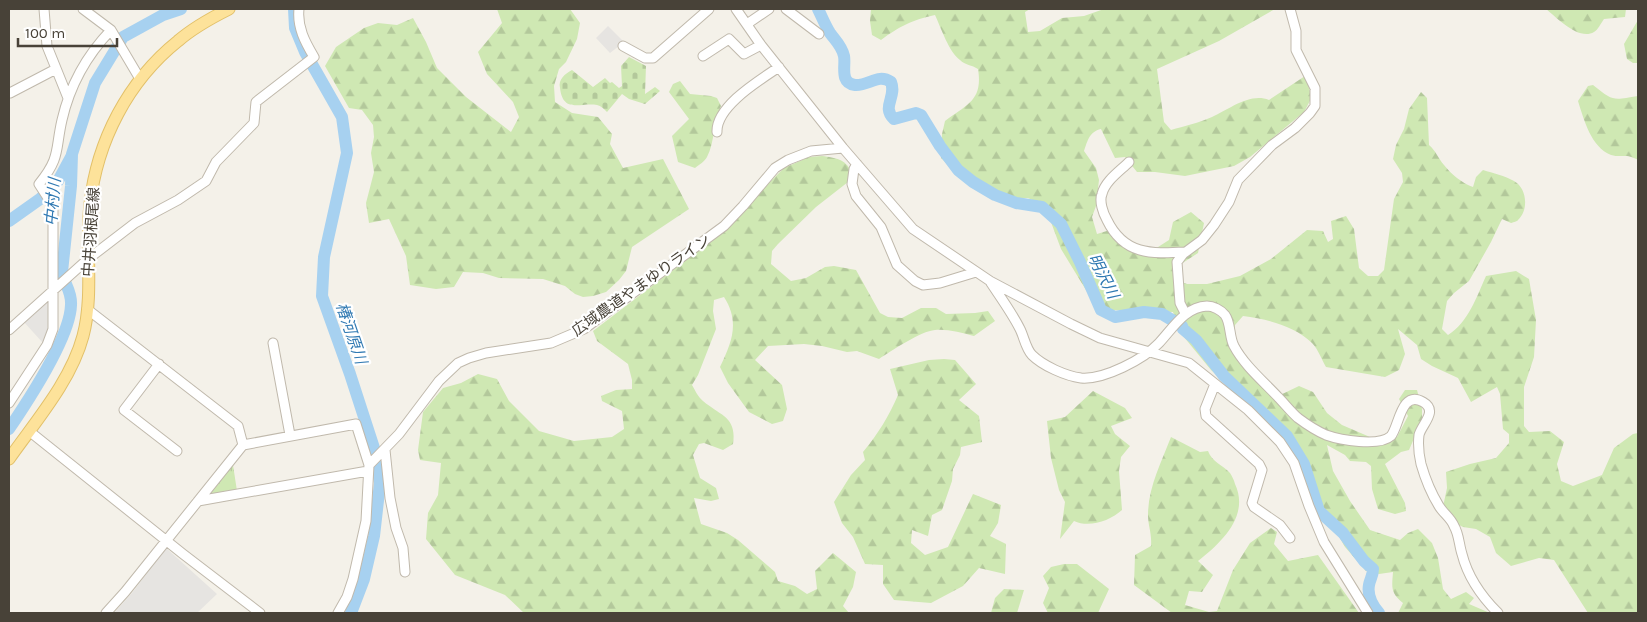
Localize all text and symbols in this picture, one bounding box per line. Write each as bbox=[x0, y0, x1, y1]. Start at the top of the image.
scale bar bbox=[18, 15, 116, 47]
text: 100 m bbox=[25, 24, 65, 42]
water label: 中村川 bbox=[41, 175, 64, 227]
street label: 中井羽根尾線 bbox=[79, 186, 103, 278]
street label: 広域農道やまゆりライン bbox=[568, 230, 714, 340]
water label: 明沢川 bbox=[1084, 251, 1124, 304]
water label: 椿河原川 bbox=[332, 300, 372, 368]

